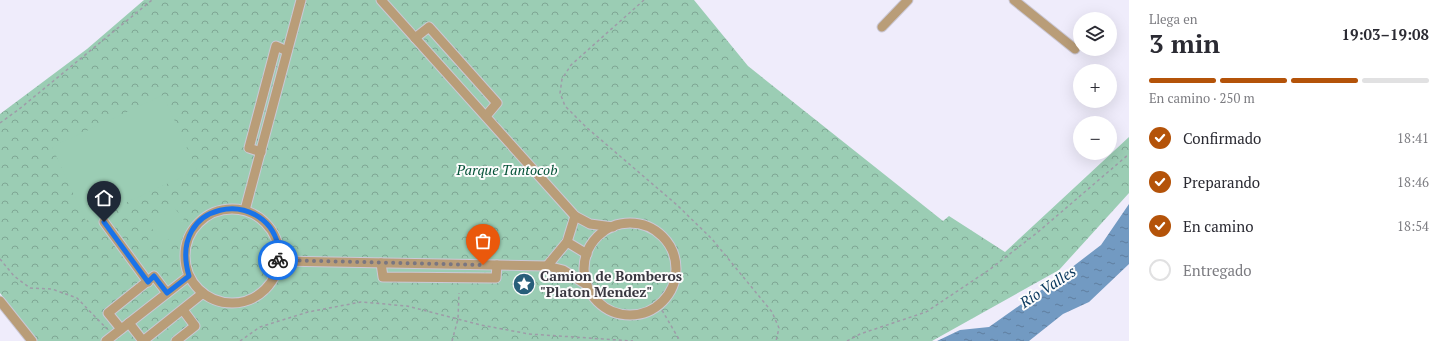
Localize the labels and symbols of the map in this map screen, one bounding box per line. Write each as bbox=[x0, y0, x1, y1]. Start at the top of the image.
park label: Parque Tantocob bbox=[455, 160, 558, 179]
pin bbox=[87, 181, 121, 222]
pin bbox=[466, 224, 500, 265]
courier bbox=[258, 240, 298, 280]
water label: Río Valles bbox=[1015, 261, 1079, 312]
place label: Camion de Bomberos "Platon Mendez" bbox=[540, 266, 682, 301]
place icon: Camion de Bomberos "Platon Mendez" bbox=[511, 271, 537, 297]

